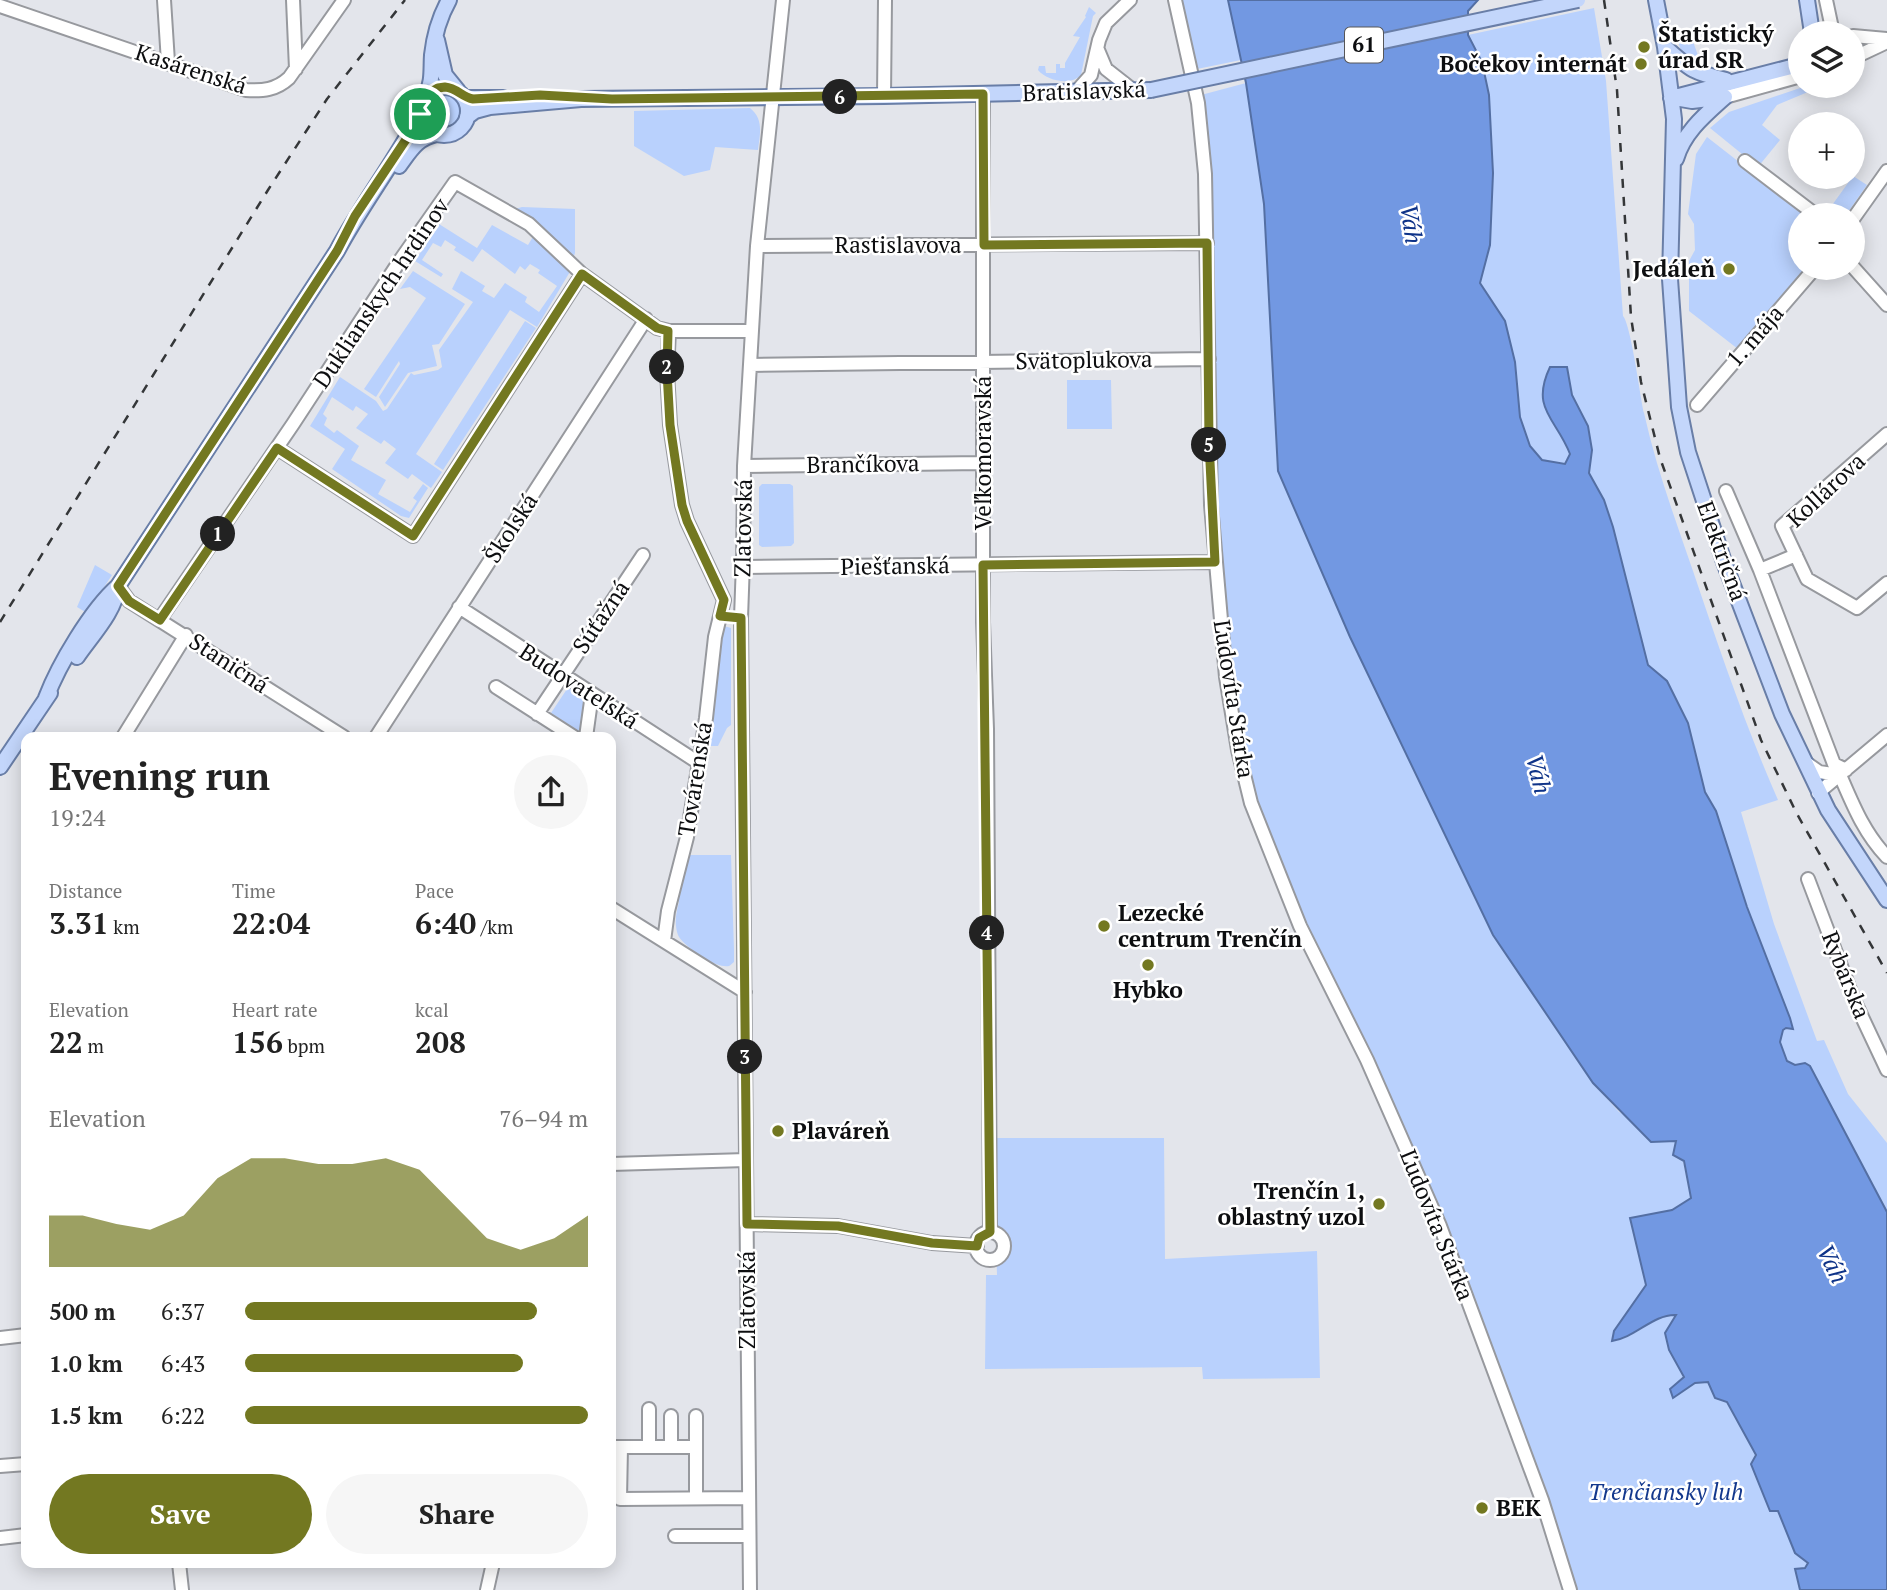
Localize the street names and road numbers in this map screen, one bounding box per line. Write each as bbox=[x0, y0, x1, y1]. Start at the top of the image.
road number: 61 bbox=[1345, 28, 1383, 62]
street label: Kasárenská bbox=[131, 36, 251, 101]
street label: Bratislavská bbox=[1022, 73, 1147, 108]
street label: Duklianskych hrdinov bbox=[305, 191, 456, 394]
street label: Rastislavova bbox=[834, 229, 962, 260]
street label: 1. mája bbox=[1719, 298, 1791, 373]
street label: Svätoplukova bbox=[1015, 343, 1153, 376]
street label: Veľkomoravská bbox=[967, 375, 998, 530]
street label: Kollárova bbox=[1780, 445, 1872, 534]
street label: Brančíkova bbox=[806, 447, 920, 480]
street label: Zlatovská bbox=[726, 478, 759, 578]
street label: Školská bbox=[477, 487, 545, 568]
street label: Električná bbox=[1690, 497, 1755, 605]
street label: Piešťanská bbox=[840, 549, 950, 582]
street label: Súťažná bbox=[565, 574, 637, 659]
street label: Ľudovíta Stárka bbox=[1207, 617, 1262, 781]
street label: Staničná bbox=[183, 625, 275, 700]
street label: Budovateľská bbox=[514, 635, 645, 736]
street label: Továrenská bbox=[670, 719, 719, 839]
street label: Rybárska bbox=[1815, 926, 1878, 1024]
street label: Ľudovíta Stárka bbox=[1393, 1145, 1482, 1305]
street label: Zlatovská bbox=[731, 1250, 762, 1349]

